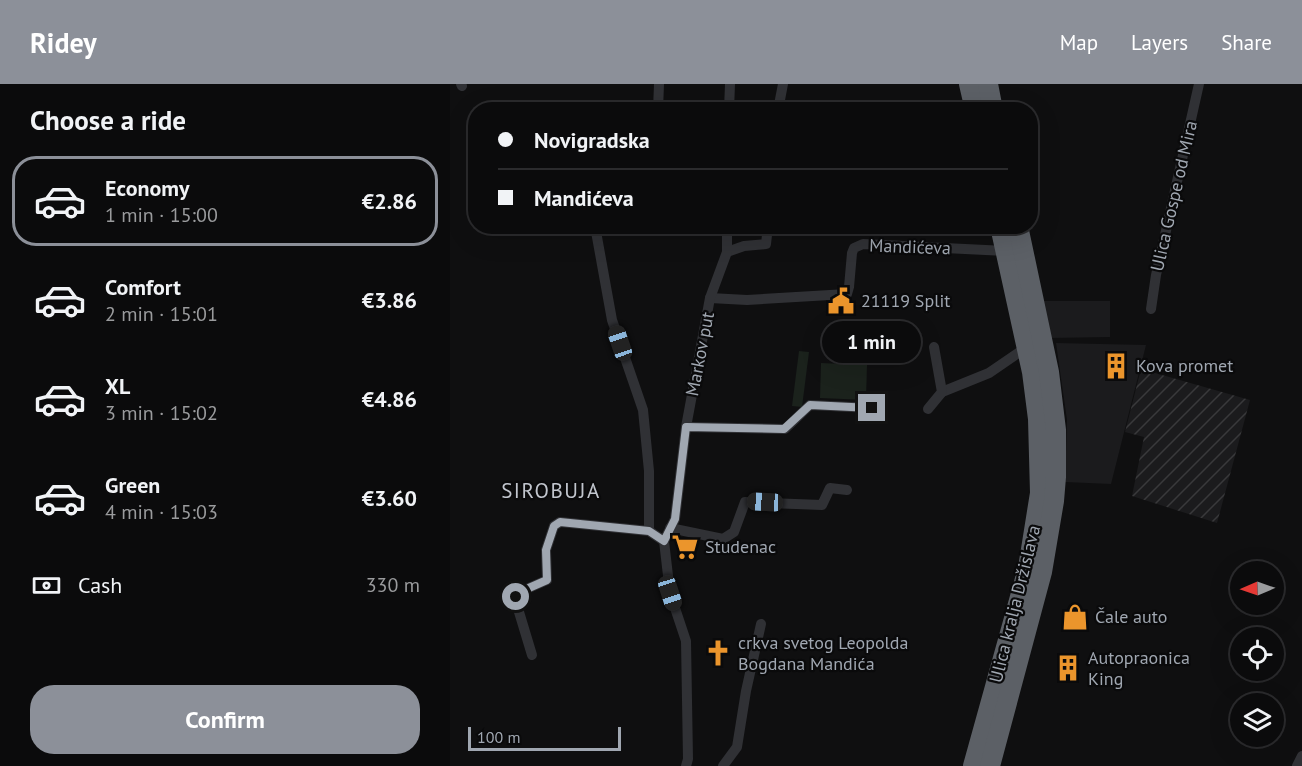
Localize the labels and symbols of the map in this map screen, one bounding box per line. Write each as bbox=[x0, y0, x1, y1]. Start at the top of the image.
street label: Ulica Gospe od Mira bbox=[1145, 118, 1202, 273]
street label: Mandićeva bbox=[869, 234, 951, 259]
public building icon: 21119 Split bbox=[826, 286, 856, 316]
place label: 21119 Split bbox=[861, 289, 950, 312]
street label: Markov put bbox=[680, 310, 719, 398]
callout: 1 min bbox=[822, 321, 922, 363]
car bbox=[606, 323, 634, 363]
building icon: Kova promet bbox=[1101, 351, 1131, 381]
place label: Kova promet bbox=[1136, 354, 1233, 377]
route end bbox=[858, 394, 885, 421]
district label: SIROBUJA bbox=[501, 477, 601, 504]
car bbox=[747, 492, 783, 512]
street label: Ulica kralja Držislava bbox=[984, 523, 1045, 685]
supermarket icon: Studenac bbox=[670, 532, 700, 562]
place label: Studenac bbox=[705, 535, 776, 558]
north arrow bbox=[1230, 561, 1284, 615]
car bbox=[656, 573, 684, 613]
route start bbox=[502, 583, 529, 610]
shop icon: Čale auto bbox=[1060, 602, 1090, 632]
place label: Čale auto bbox=[1095, 605, 1167, 628]
place label: crkva svetog Leopolda Bogdana Mandića bbox=[738, 631, 908, 675]
church icon: crkva svetog Leopolda Bogdana Mandića bbox=[703, 638, 733, 668]
place label: Autopraonica King bbox=[1088, 646, 1190, 690]
building icon: Autopraonica King bbox=[1053, 653, 1083, 683]
scale bar bbox=[468, 724, 621, 752]

